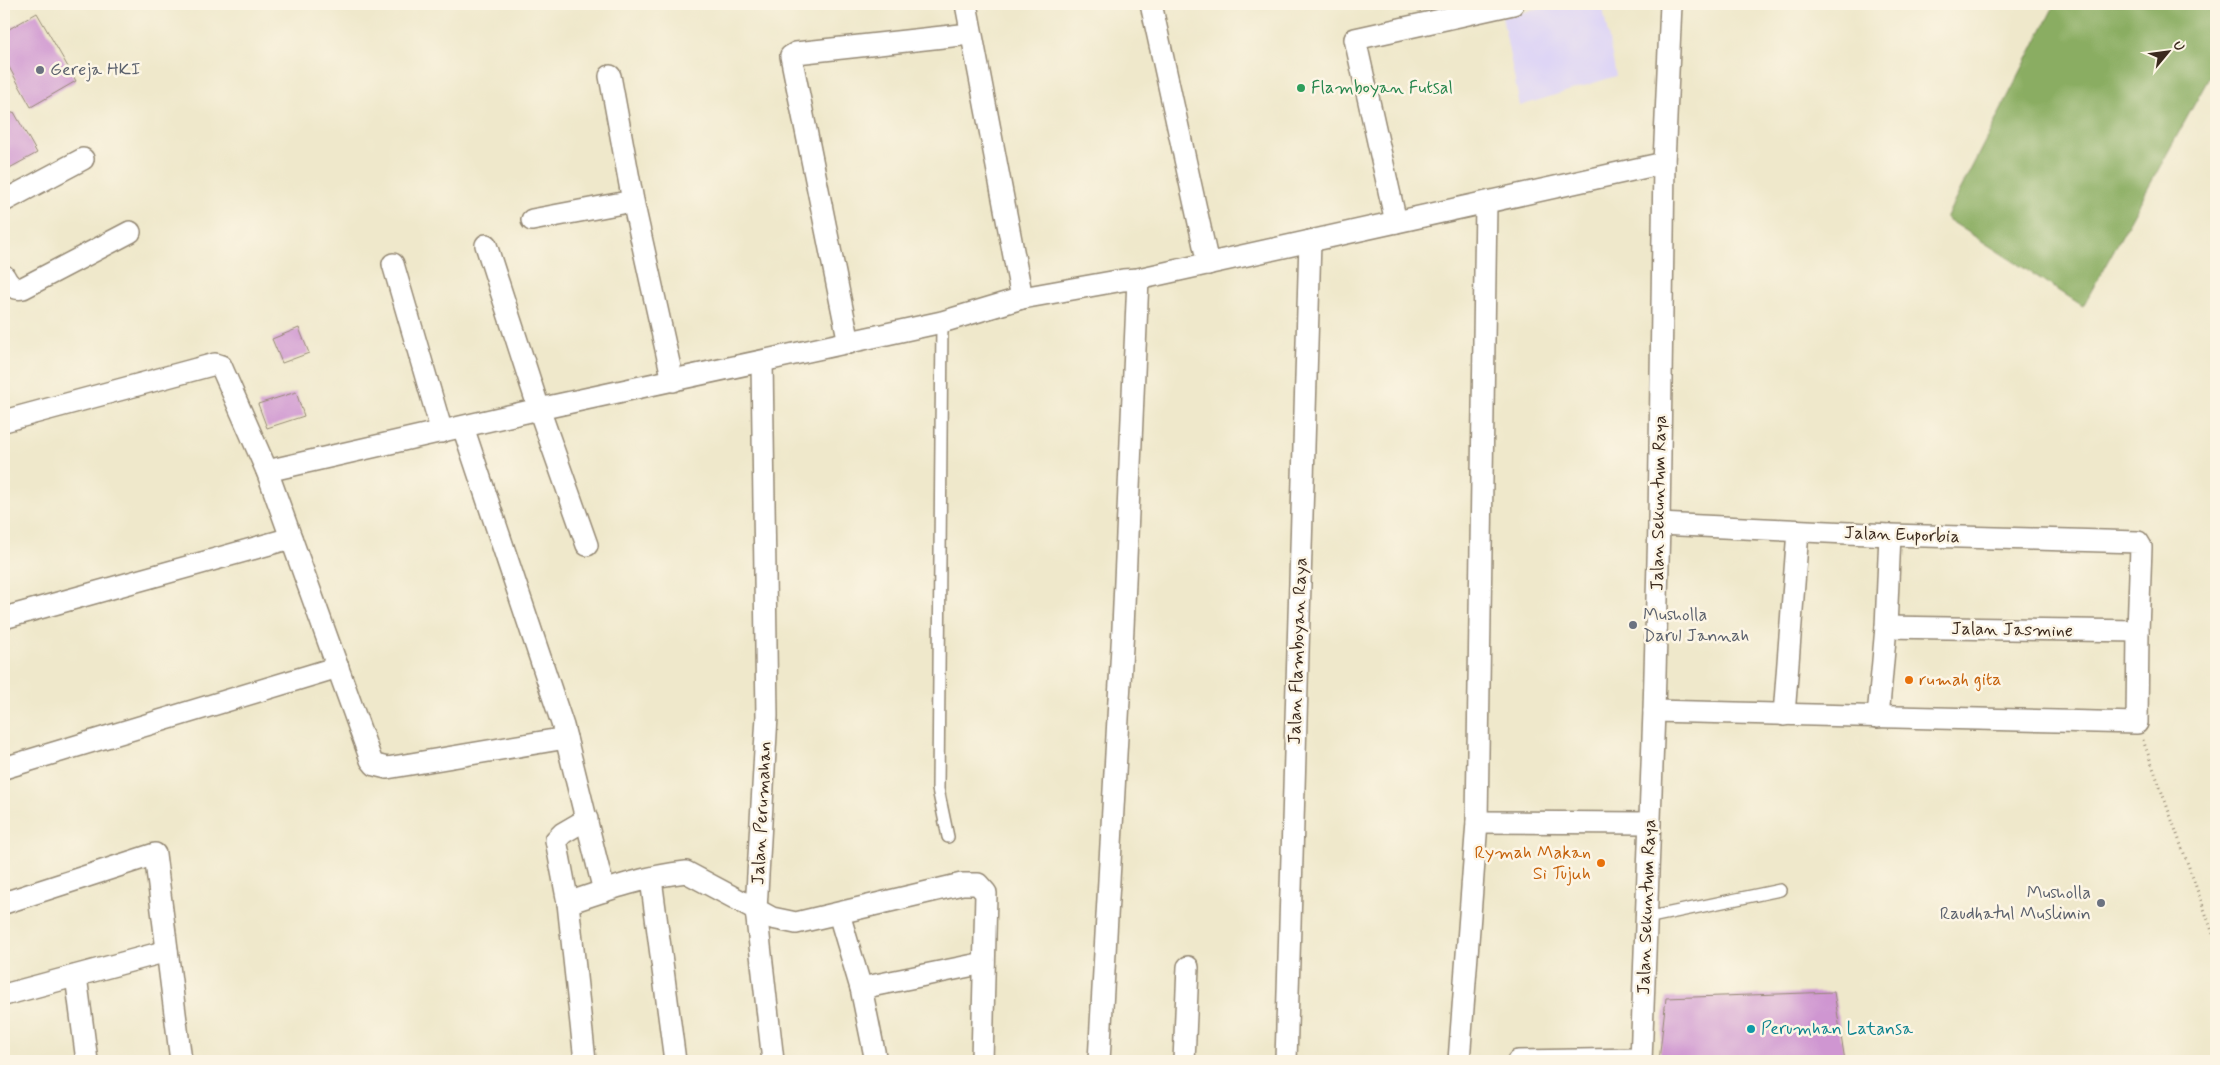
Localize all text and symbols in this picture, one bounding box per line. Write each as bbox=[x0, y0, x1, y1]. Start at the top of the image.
north arrow bbox=[2142, 28, 2192, 78]
text: U bbox=[2168, 38, 2189, 55]
place label: Gereja HKI bbox=[50, 58, 140, 82]
marker: Gereja HKI bbox=[34, 64, 46, 76]
place label: Flamboyan Futsal bbox=[1311, 76, 1453, 100]
marker: Flamboyan Futsal bbox=[1295, 82, 1307, 94]
street label: Jalan Sekuntum Raya bbox=[1645, 415, 1673, 591]
street label: Jalan Euporbia bbox=[1844, 521, 1960, 549]
street label: Jalan Flamboyan Raya bbox=[1283, 557, 1313, 745]
place label: Musholla Darul Jannah bbox=[1643, 603, 1750, 648]
street label: Jalan Jasmine bbox=[1951, 617, 2073, 643]
marker: Musholla Darul Jannah bbox=[1627, 619, 1639, 631]
place label: rumah gita bbox=[1919, 668, 2001, 692]
marker: rumah gita bbox=[1903, 674, 1915, 686]
street label: Jalan Perumahan bbox=[746, 740, 778, 886]
street label: Jalan Sekuntum Raya bbox=[1632, 819, 1662, 995]
place label: Rymah Makan Si Tujuh bbox=[1474, 841, 1591, 886]
marker: Rymah Makan Si Tujuh bbox=[1595, 857, 1607, 869]
place label: Musholla Raudhatul Muslimin bbox=[1940, 881, 2091, 926]
marker: Musholla Raudhatul Muslimin bbox=[2095, 897, 2107, 909]
place label: Perumhan Latansa bbox=[1761, 1017, 1913, 1041]
marker: Perumhan Latansa bbox=[1745, 1023, 1757, 1035]

